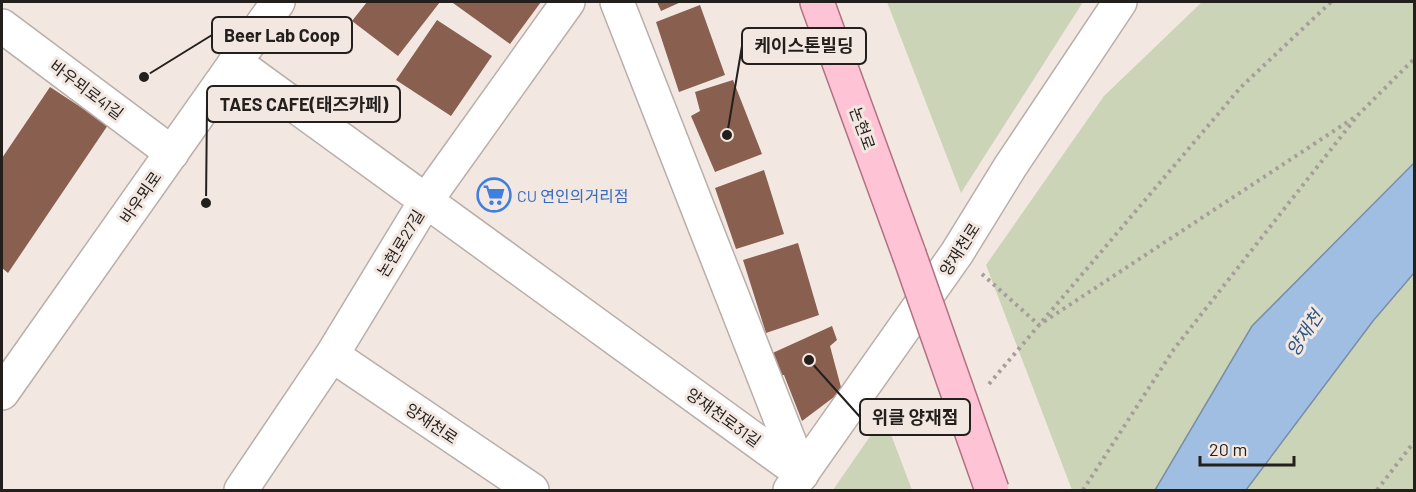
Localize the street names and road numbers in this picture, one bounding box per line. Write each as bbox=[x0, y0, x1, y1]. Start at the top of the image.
street label: 바우뫼로41길 bbox=[47, 55, 127, 123]
street label: 논현로 bbox=[847, 104, 880, 152]
street label: 바우뫼로 bbox=[115, 167, 165, 227]
street label: 논현로27길 bbox=[373, 206, 427, 280]
street label: 양재천로 bbox=[935, 219, 983, 279]
street label: 양재천로31길 bbox=[683, 384, 765, 450]
street label: 양재천로 bbox=[402, 399, 462, 447]

